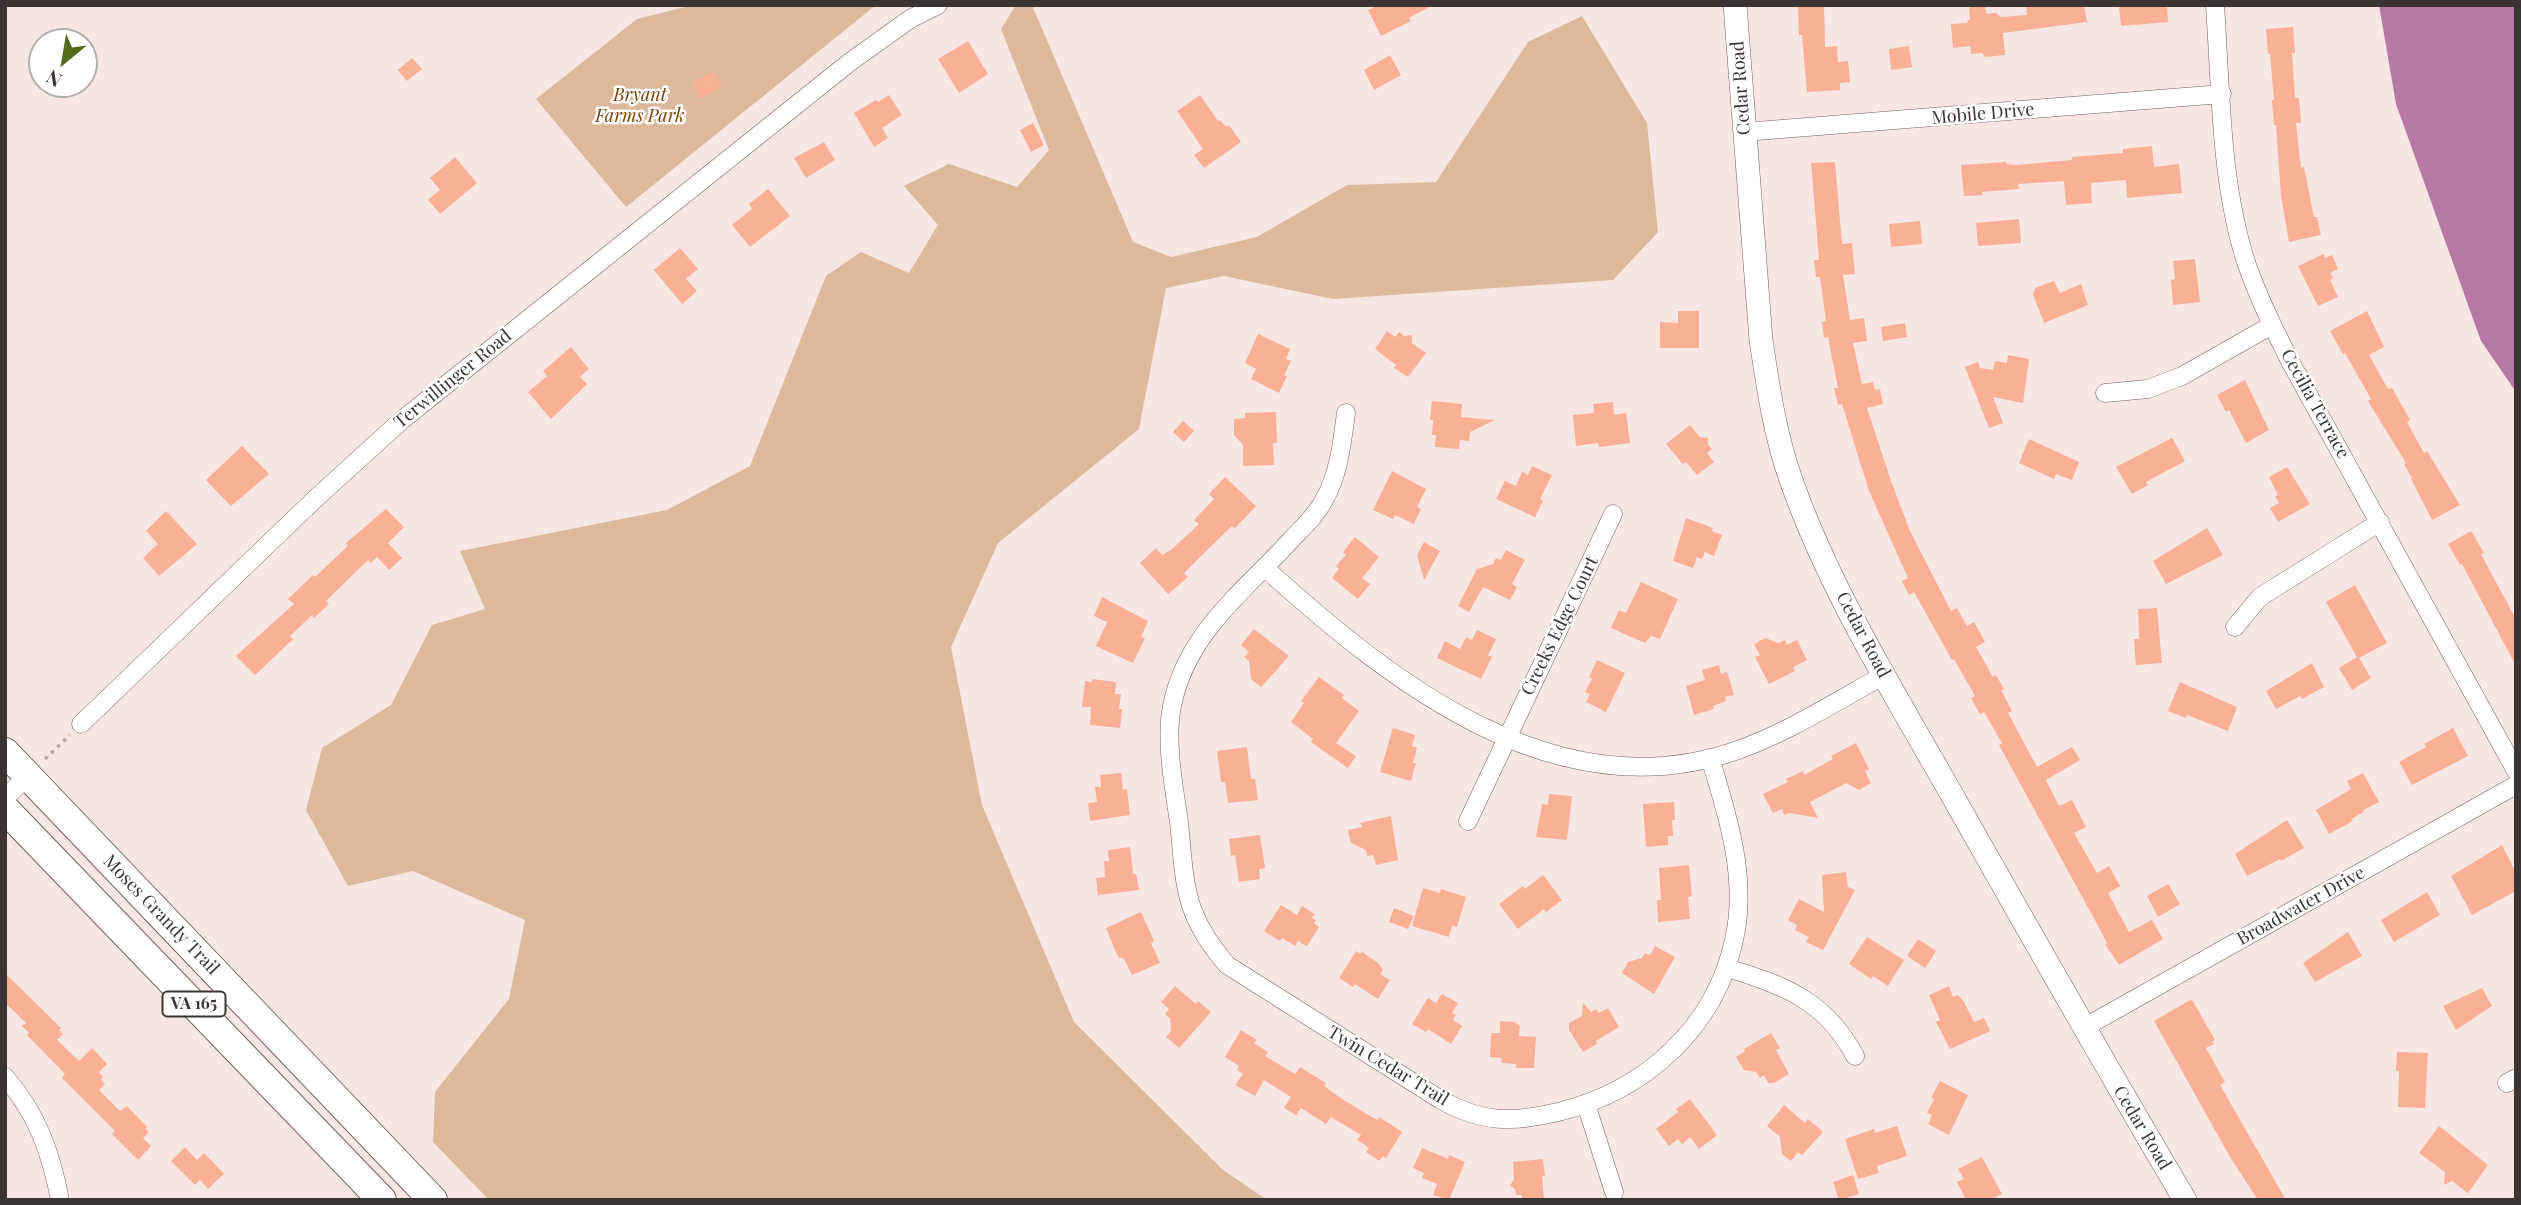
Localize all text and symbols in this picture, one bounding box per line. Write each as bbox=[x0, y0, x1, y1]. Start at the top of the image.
north arrow bbox=[28, 28, 98, 98]
street label: Cedar Road bbox=[1727, 40, 1755, 136]
text: N bbox=[41, 65, 66, 94]
park label: Bryant Farms Park bbox=[595, 84, 685, 126]
street label: Mobile Drive bbox=[1931, 99, 2035, 129]
street label: Terwillinger Road bbox=[390, 325, 516, 433]
street label: Cecilia Terrace bbox=[2276, 346, 2354, 462]
street label: Creeks Edge Court bbox=[1517, 553, 1603, 699]
street label: Cedar Road bbox=[1831, 588, 1895, 682]
street label: Moses Grandy Trail bbox=[98, 851, 224, 979]
street label: Broadwater Drive bbox=[2233, 862, 2369, 950]
road number: VA 165 bbox=[162, 992, 226, 1016]
street label: Twin Cedar Trail bbox=[1323, 1021, 1453, 1111]
street label: Cedar Road bbox=[2108, 1082, 2176, 1174]

